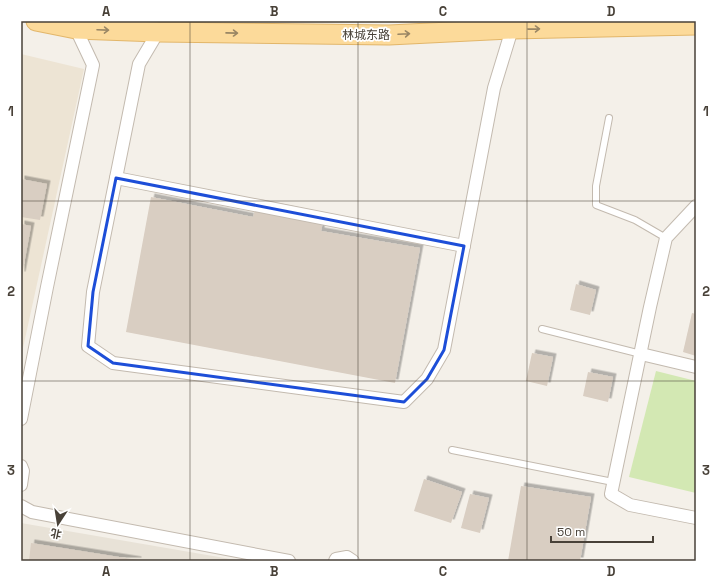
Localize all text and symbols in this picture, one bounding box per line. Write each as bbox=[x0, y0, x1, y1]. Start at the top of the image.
text: A bbox=[102, 3, 111, 20]
text: B bbox=[270, 3, 279, 20]
text: C bbox=[439, 3, 447, 20]
text: D bbox=[607, 3, 616, 20]
one-way arrow bbox=[527, 25, 540, 32]
one-way arrow bbox=[96, 26, 109, 34]
street label: 林城东路 bbox=[342, 27, 390, 43]
one-way arrow bbox=[225, 29, 238, 37]
one-way arrow bbox=[397, 31, 410, 38]
text: 1 bbox=[8, 103, 14, 120]
text: 1 bbox=[703, 103, 709, 120]
text: 2 bbox=[7, 283, 15, 300]
text: 2 bbox=[702, 283, 710, 300]
text: 3 bbox=[7, 462, 15, 479]
text: 3 bbox=[702, 462, 710, 479]
north arrow bbox=[38, 504, 78, 544]
scale bar bbox=[551, 518, 653, 544]
text: 50 m bbox=[557, 524, 585, 540]
text: 北 bbox=[49, 526, 63, 542]
text: A bbox=[102, 563, 111, 580]
text: B bbox=[270, 563, 279, 580]
text: C bbox=[439, 563, 447, 580]
text: D bbox=[607, 563, 616, 580]

